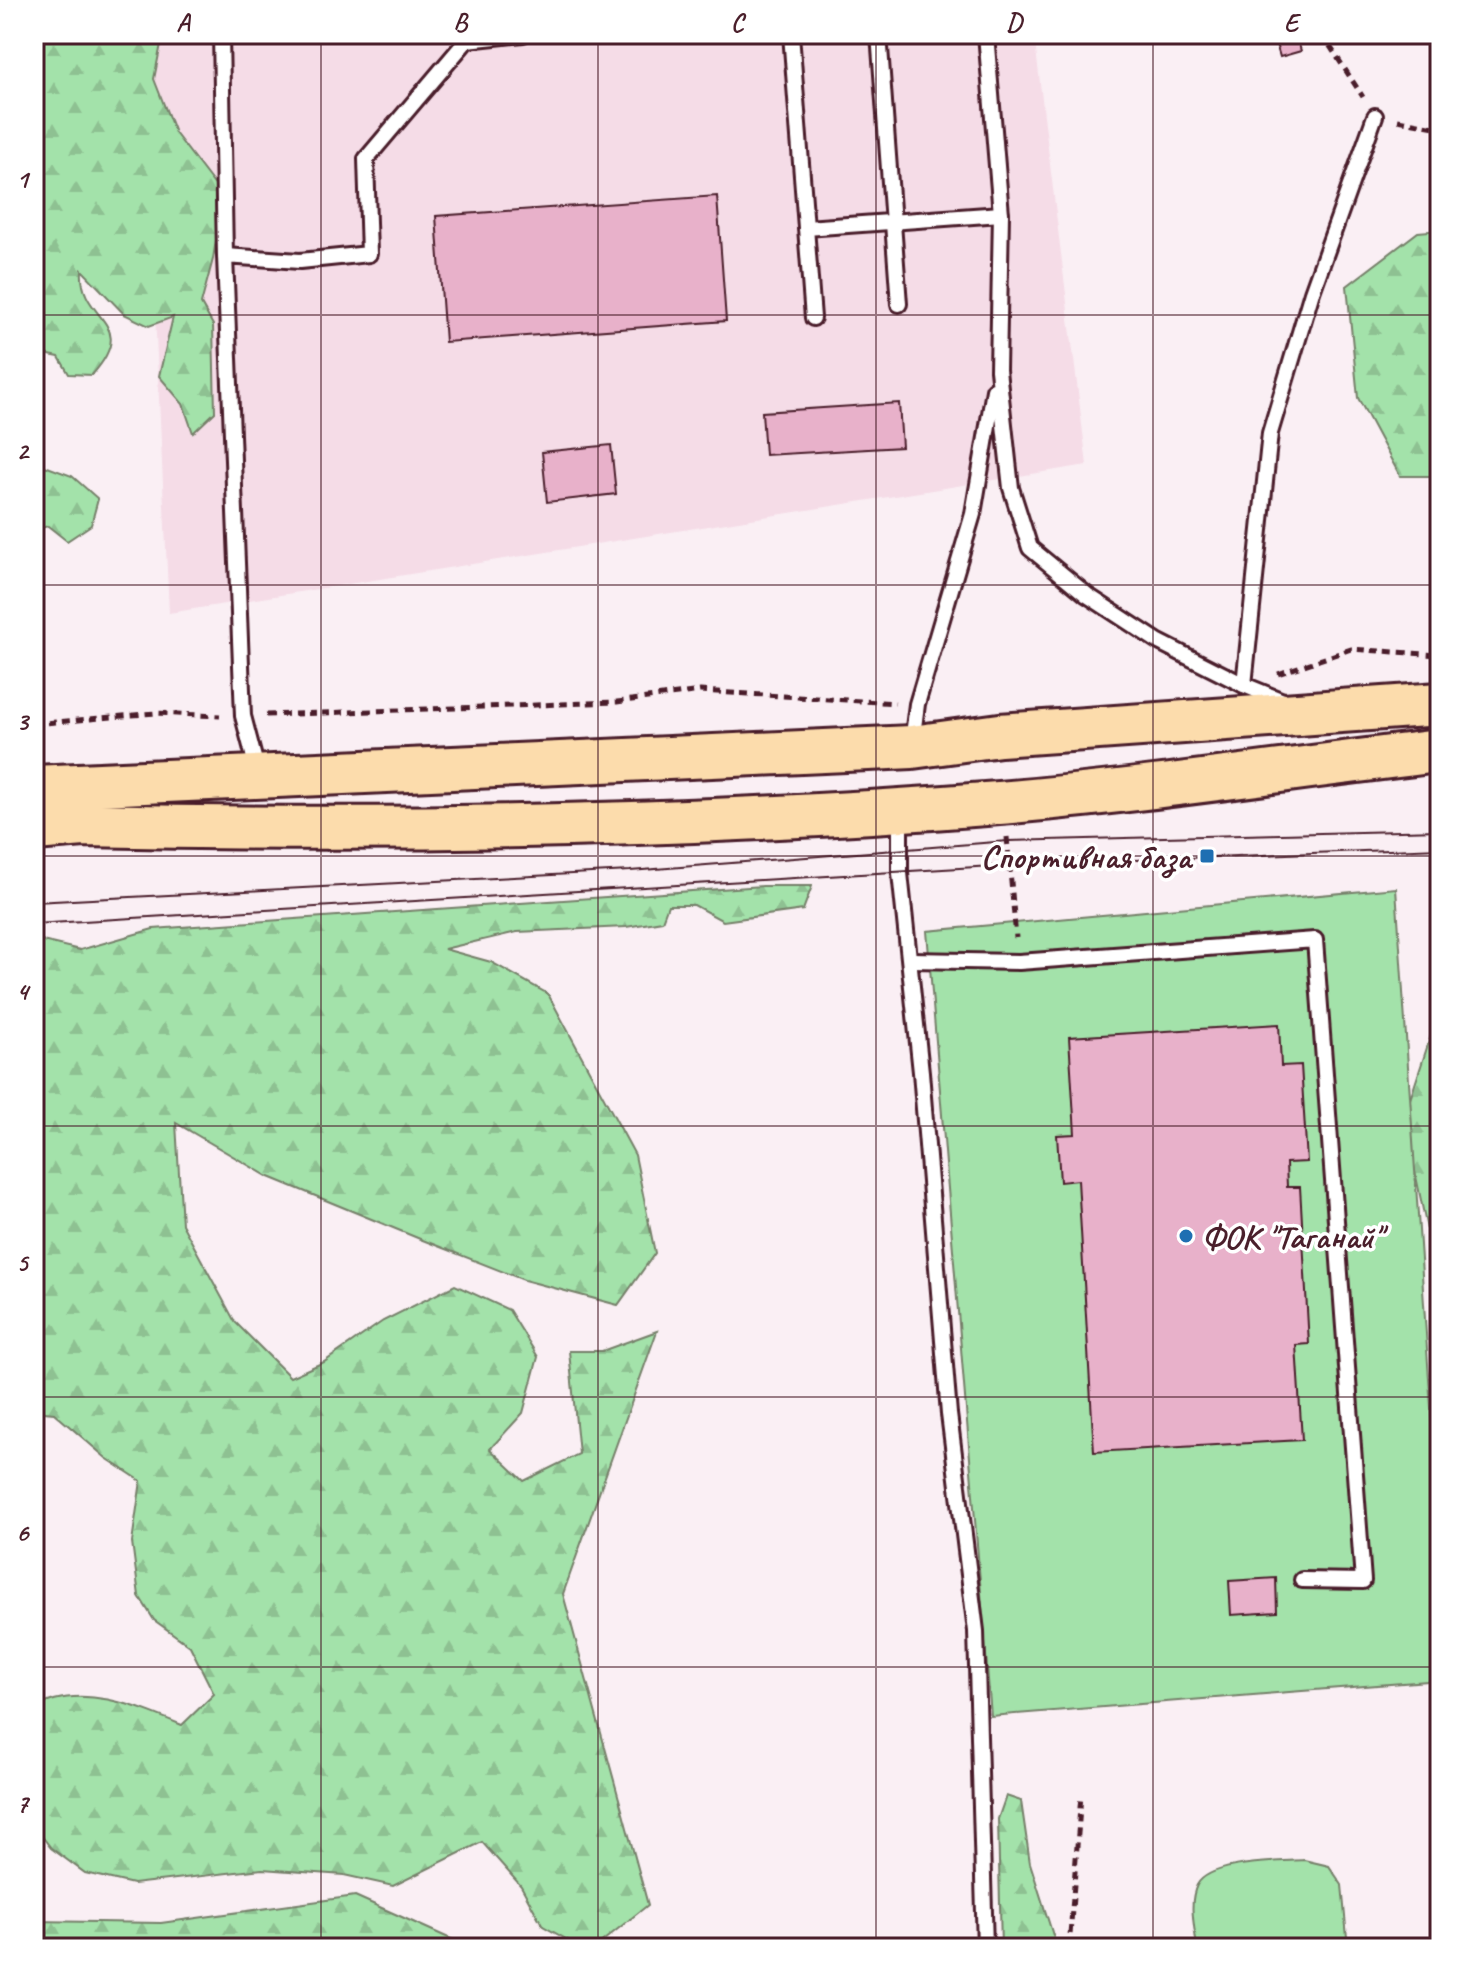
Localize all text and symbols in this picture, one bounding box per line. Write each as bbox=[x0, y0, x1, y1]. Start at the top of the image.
text: A bbox=[176, 6, 191, 39]
text: B bbox=[453, 6, 469, 39]
text: C bbox=[731, 6, 747, 39]
text: D bbox=[1006, 6, 1024, 39]
text: E bbox=[1284, 6, 1302, 39]
text: 1 bbox=[16, 163, 31, 196]
text: 2 bbox=[16, 434, 30, 467]
text: 3 bbox=[16, 705, 30, 738]
place label: Спортивная база bbox=[981, 835, 1194, 879]
marker: Спортивная база bbox=[1198, 847, 1216, 865]
text: 4 bbox=[16, 975, 31, 1008]
place label: ФОК "Таганай" bbox=[1202, 1215, 1388, 1258]
marker: ФОК "Таганай" bbox=[1177, 1227, 1195, 1245]
text: 5 bbox=[16, 1246, 30, 1279]
text: 6 bbox=[16, 1516, 30, 1549]
text: 7 bbox=[16, 1787, 30, 1820]

